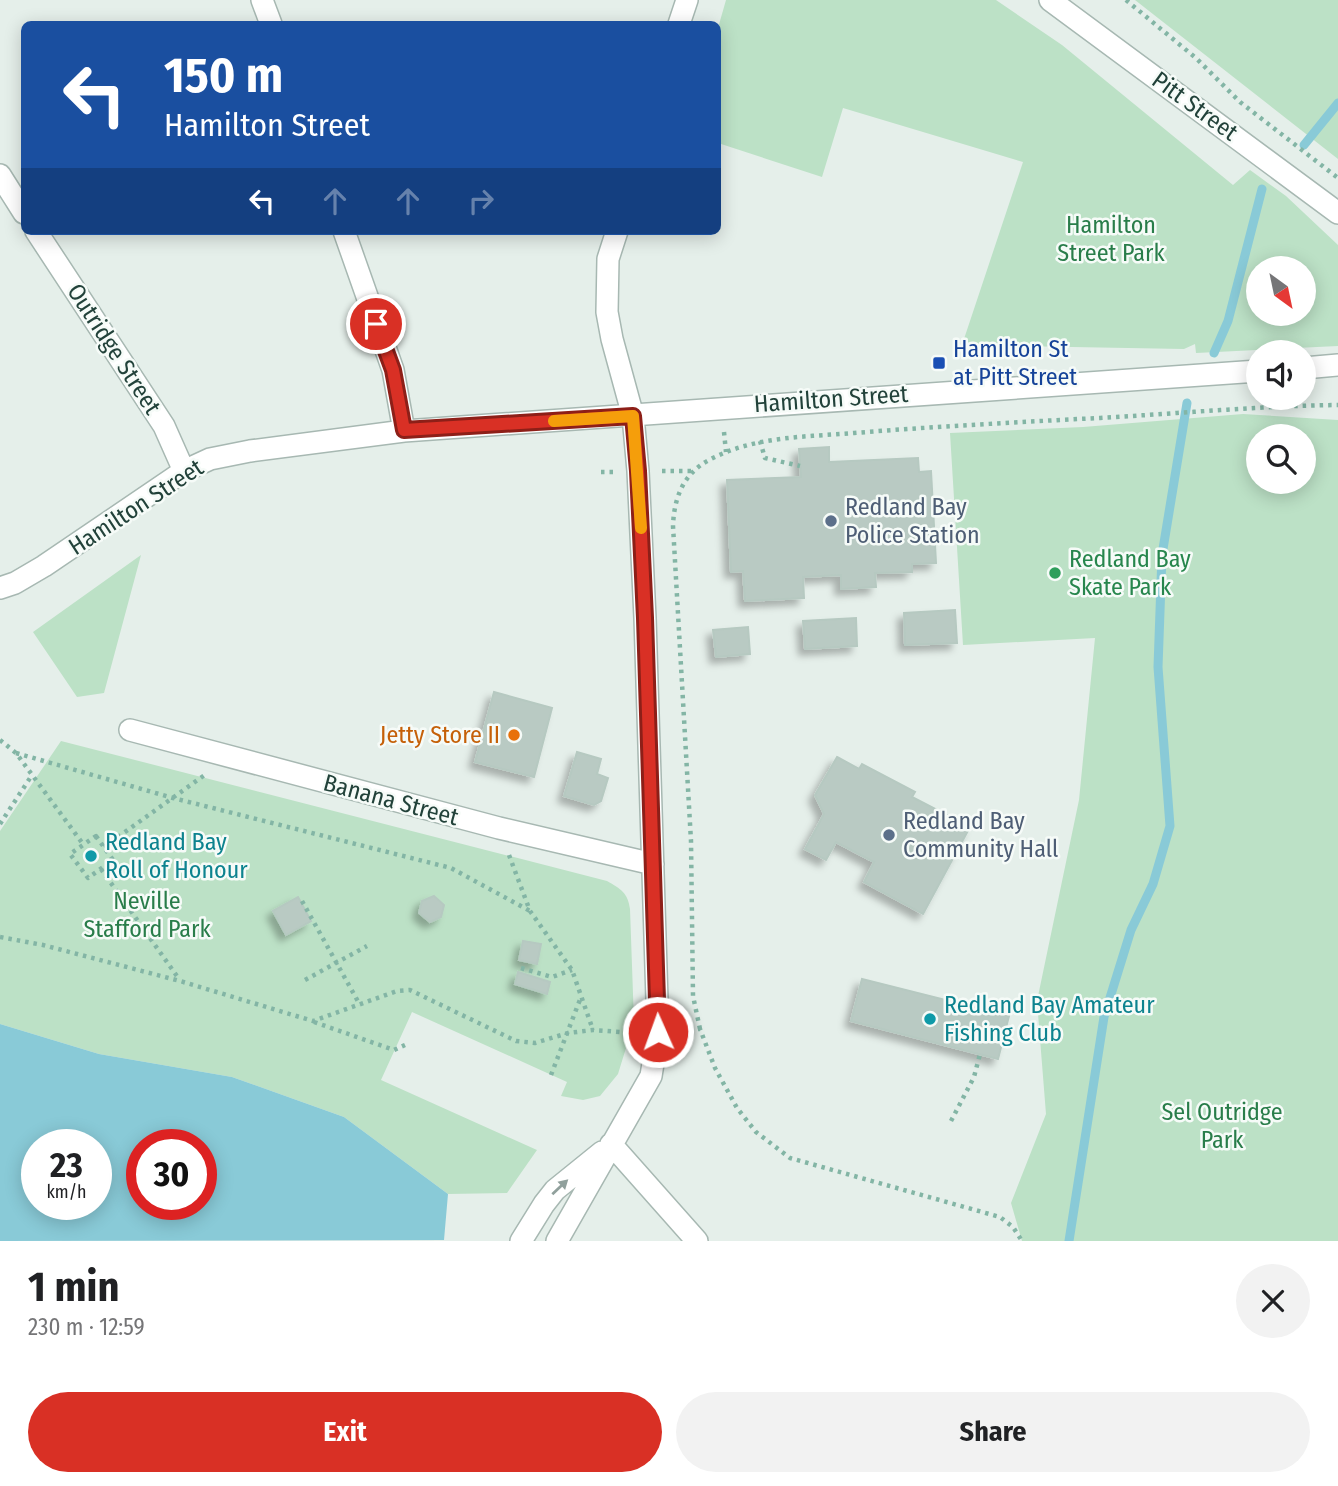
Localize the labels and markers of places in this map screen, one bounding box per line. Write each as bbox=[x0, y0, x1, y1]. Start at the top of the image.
pin bbox=[346, 294, 406, 354]
place label: Hamilton St at Pitt Street bbox=[953, 335, 1077, 391]
marker: Hamilton St at Pitt Street bbox=[931, 355, 947, 371]
place label: Redland Bay Police Station bbox=[845, 493, 980, 549]
marker: Redland Bay Police Station bbox=[823, 513, 839, 529]
place label: Redland Bay Skate Park bbox=[1069, 545, 1191, 601]
marker: Redland Bay Skate Park bbox=[1047, 565, 1063, 581]
place label: Jetty Store II bbox=[380, 721, 500, 749]
marker: Jetty Store II bbox=[506, 727, 522, 743]
place label: Redland Bay Community Hall bbox=[903, 807, 1058, 863]
marker: Redland Bay Community Hall bbox=[881, 827, 897, 843]
place label: Redland Bay Roll of Honour bbox=[105, 828, 248, 884]
marker: Redland Bay Roll of Honour bbox=[83, 848, 99, 864]
place label: Redland Bay Amateur Fishing Club bbox=[944, 991, 1155, 1047]
marker: Redland Bay Amateur Fishing Club bbox=[922, 1011, 938, 1027]

